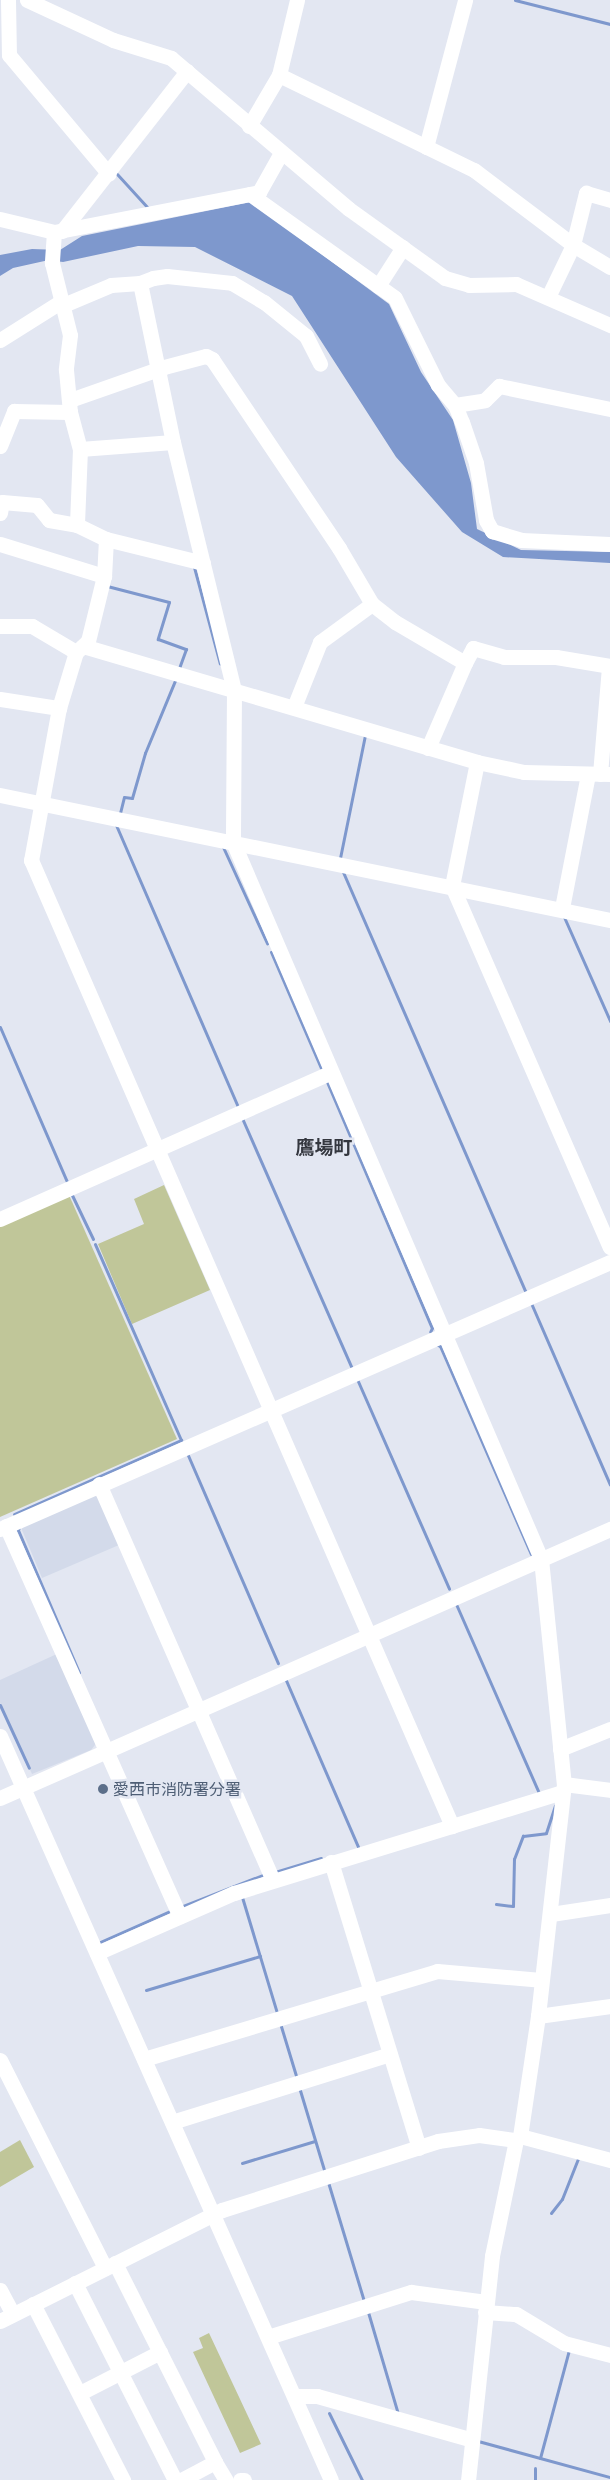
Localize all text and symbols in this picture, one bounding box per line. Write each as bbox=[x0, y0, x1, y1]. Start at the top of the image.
district label: 鷹場町 bbox=[296, 1137, 352, 1159]
place label: 愛西市消防署分署 bbox=[113, 1779, 241, 1799]
marker: 愛西市消防署分署 bbox=[97, 1783, 109, 1795]

